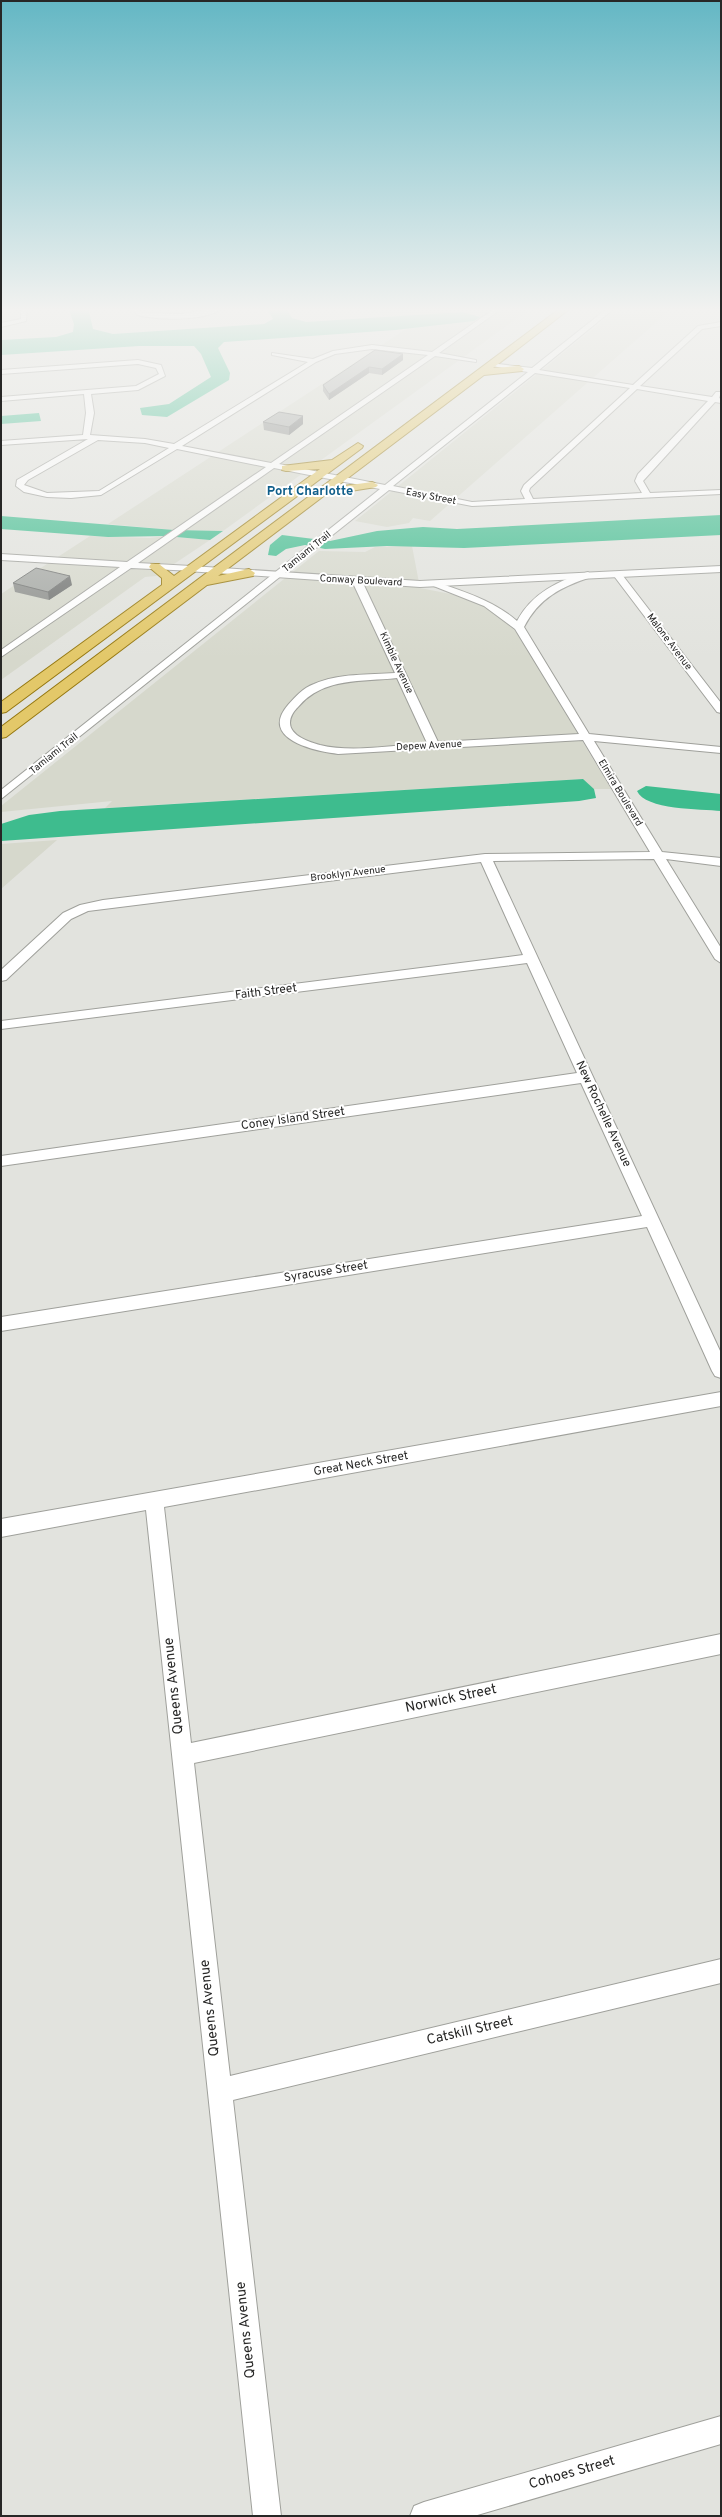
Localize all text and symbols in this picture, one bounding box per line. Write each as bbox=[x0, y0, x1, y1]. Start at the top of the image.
district label: Port Charlotte bbox=[267, 484, 353, 500]
street label: Easy Street bbox=[405, 486, 457, 508]
street label: Tamiami Trail bbox=[280, 528, 334, 576]
street label: Conway Boulevard bbox=[319, 572, 403, 590]
street label: Malone Avenue bbox=[643, 611, 695, 673]
street label: Kimble Avenue bbox=[376, 630, 416, 696]
street label: Tamiami Trail bbox=[27, 730, 81, 778]
street label: Depew Avenue bbox=[396, 738, 462, 754]
street label: Elmira Boulevard bbox=[595, 757, 645, 829]
street label: Brooklyn Avenue bbox=[310, 863, 386, 885]
street label: Faith Street bbox=[234, 980, 298, 1004]
street label: New Rochelle Avenue bbox=[571, 1058, 635, 1170]
street label: Coney Island Street bbox=[240, 1104, 346, 1134]
street label: Syracuse Street bbox=[283, 1257, 369, 1287]
street label: Great Neck Street bbox=[312, 1448, 410, 1480]
street label: Queens Avenue bbox=[160, 1637, 188, 1735]
street label: Norwick Street bbox=[404, 1681, 498, 1717]
street label: Queens Avenue bbox=[196, 1959, 224, 2057]
street label: Catskill Street bbox=[425, 2013, 515, 2049]
street label: Queens Avenue bbox=[232, 2281, 260, 2379]
street label: Cohoes Street bbox=[527, 2453, 617, 2493]

